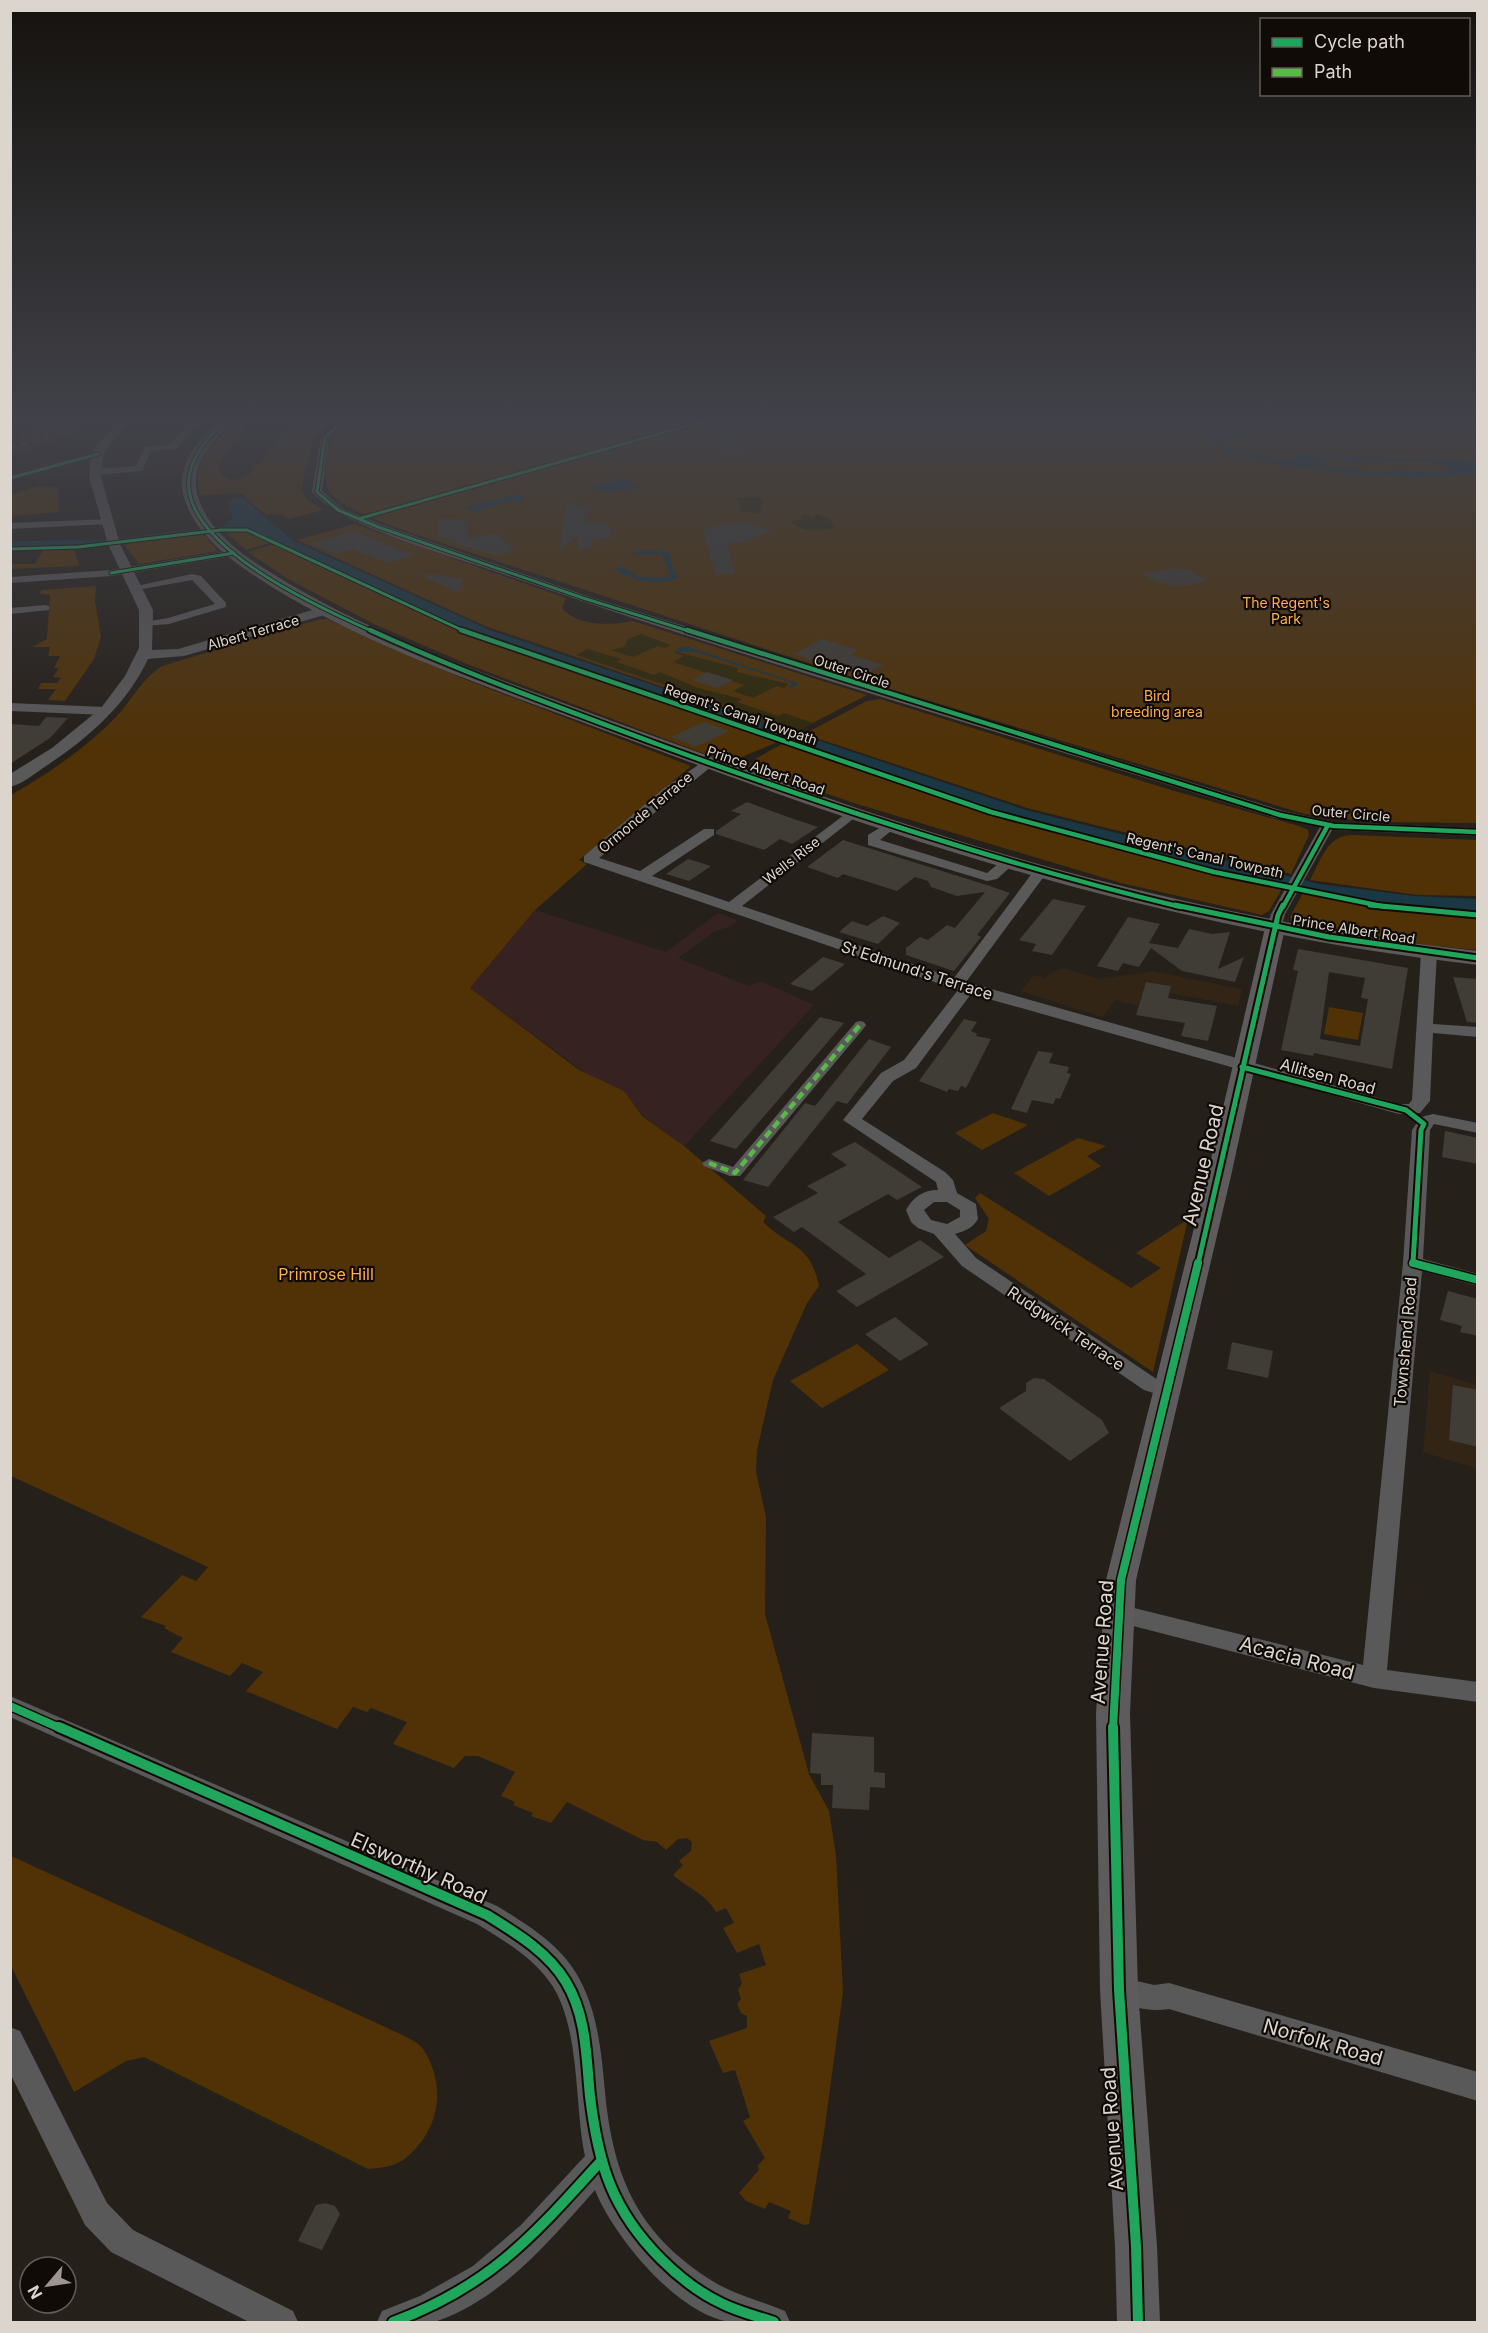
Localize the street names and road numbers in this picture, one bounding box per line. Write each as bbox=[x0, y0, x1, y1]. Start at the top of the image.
street label: Albert Terrace bbox=[205, 611, 301, 653]
street label: Outer Circle bbox=[812, 651, 892, 691]
street label: Regent's Canal Towpath bbox=[662, 680, 820, 748]
street label: Prince Albert Road bbox=[705, 742, 827, 798]
street label: Ormonde Terrace bbox=[595, 768, 695, 856]
street label: Outer Circle bbox=[1311, 801, 1391, 825]
street label: Regent's Canal Towpath bbox=[1125, 829, 1285, 881]
street label: Wells Rise bbox=[759, 833, 823, 887]
street label: Prince Albert Road bbox=[1292, 911, 1416, 947]
street label: St Edmund's Terrace bbox=[839, 936, 995, 1004]
street label: Allitsen Road bbox=[1278, 1054, 1378, 1098]
street label: Avenue Road bbox=[1177, 1102, 1229, 1228]
street label: Townshend Road bbox=[1389, 1276, 1421, 1408]
street label: Rudgwick Terrace bbox=[1004, 1281, 1128, 1375]
street label: Avenue Road bbox=[1086, 1579, 1118, 1705]
street label: Acacia Road bbox=[1237, 1631, 1357, 1685]
street label: Elsworthy Road bbox=[347, 1827, 491, 1909]
street label: Norfolk Road bbox=[1260, 2013, 1386, 2071]
street label: Avenue Road bbox=[1096, 2066, 1128, 2192]

